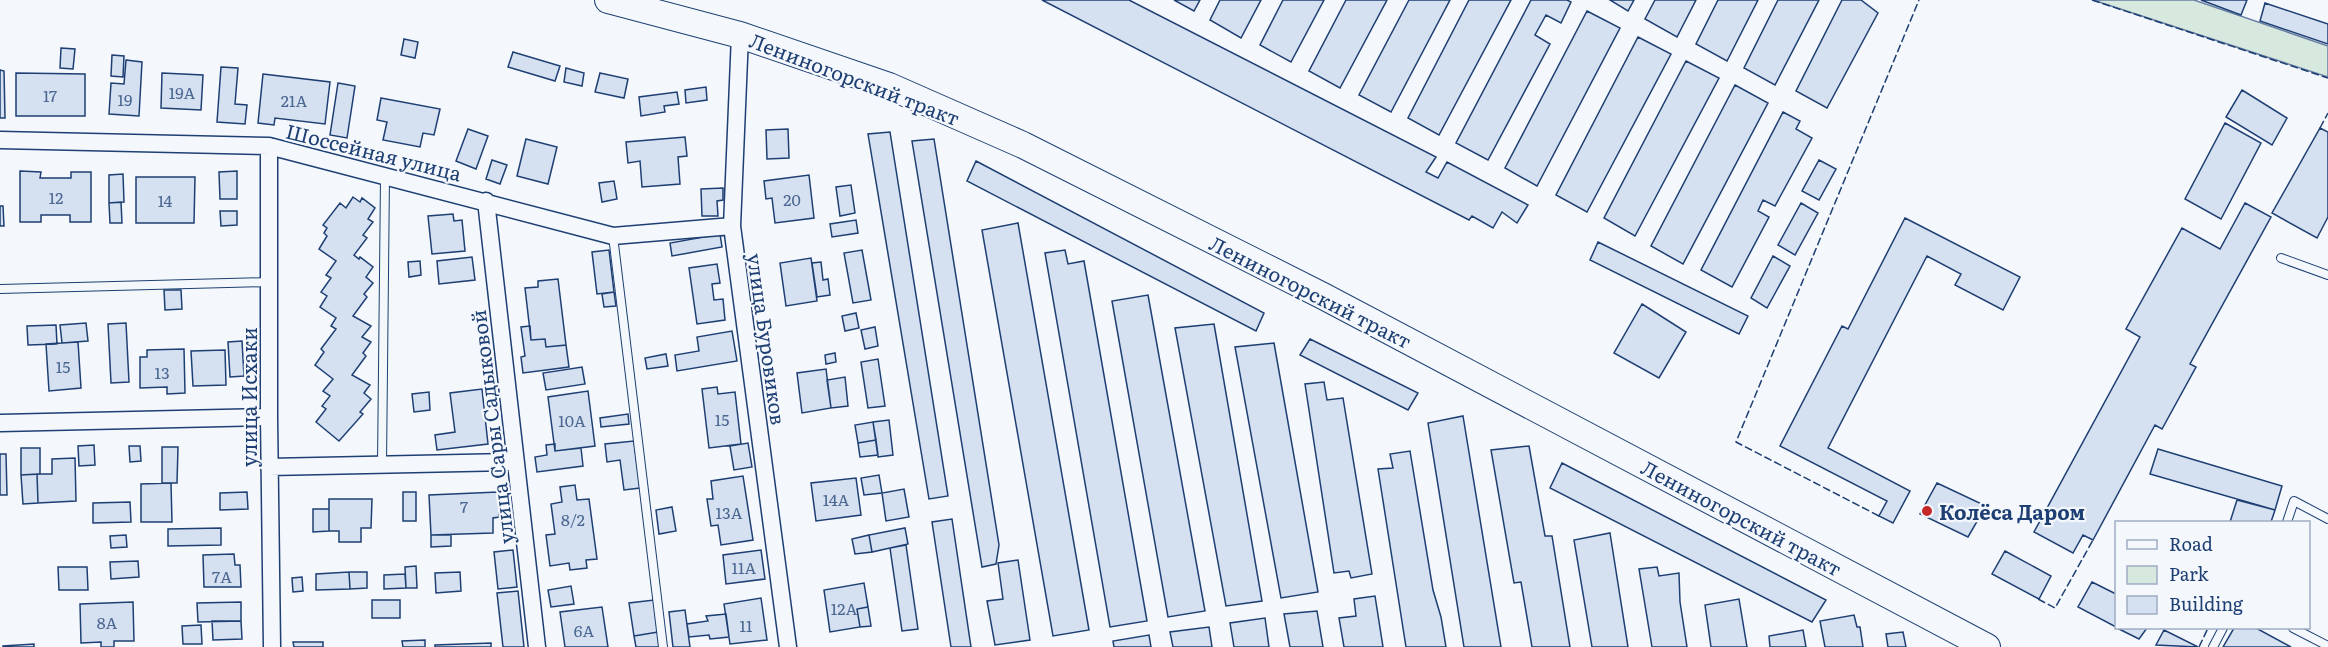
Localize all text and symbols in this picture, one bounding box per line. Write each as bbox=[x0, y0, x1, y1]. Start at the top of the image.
street label: Лениногорский тракт bbox=[746, 24, 965, 132]
house number: 19А bbox=[169, 80, 196, 104]
house number: 17 bbox=[43, 83, 57, 107]
house number: 19 bbox=[118, 87, 132, 111]
house number: 21А bbox=[281, 88, 307, 112]
street label: Шоссейная улица bbox=[283, 115, 465, 187]
house number: 12 bbox=[49, 185, 63, 209]
house number: 20 bbox=[783, 187, 801, 211]
house number: 14 bbox=[158, 188, 173, 212]
street label: Лениногорский тракт bbox=[1205, 227, 1417, 355]
street label: улица Буровиков bbox=[741, 251, 795, 427]
street label: улица Сары Садыковой bbox=[462, 308, 520, 546]
street label: улица Исхаки bbox=[233, 327, 263, 467]
house number: 15 bbox=[56, 354, 70, 378]
house number: 13 bbox=[154, 360, 170, 384]
house number: 15 bbox=[715, 407, 729, 431]
house number: 10А bbox=[558, 408, 586, 432]
street label: Лениногорский тракт bbox=[1637, 451, 1848, 583]
house number: 14А bbox=[823, 487, 849, 511]
house number: 7 bbox=[460, 494, 468, 518]
place label: Колёса Даром bbox=[1939, 496, 2085, 526]
house number: 13А bbox=[716, 500, 743, 524]
marker: Колёса Даром bbox=[1920, 504, 1934, 518]
house number: 8/2 bbox=[561, 507, 585, 531]
legend bbox=[2115, 521, 2310, 629]
text: Road bbox=[2169, 530, 2213, 557]
house number: 11А bbox=[732, 555, 757, 579]
text: Park bbox=[2169, 560, 2210, 587]
house number: 7А bbox=[212, 564, 232, 588]
text: Building bbox=[2169, 590, 2244, 617]
house number: 12А bbox=[831, 596, 857, 620]
house number: 8А bbox=[97, 610, 118, 634]
house number: 11 bbox=[739, 613, 753, 637]
house number: 6А bbox=[574, 618, 594, 642]

